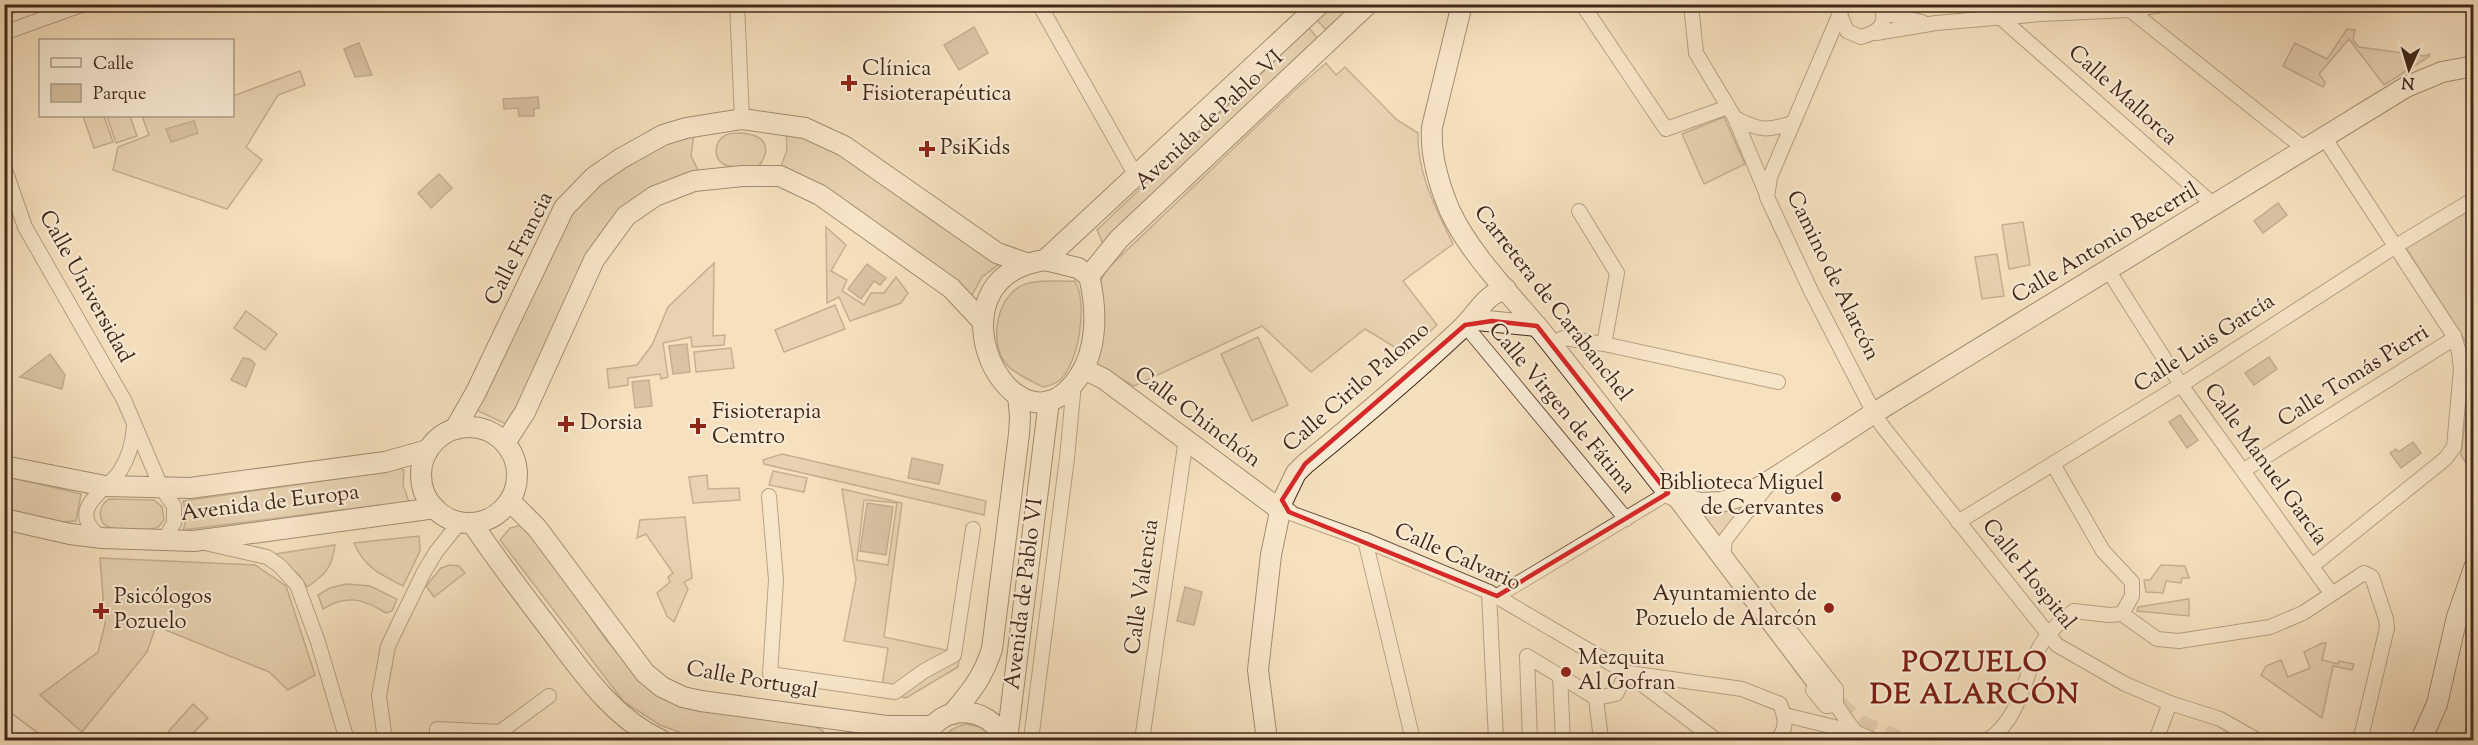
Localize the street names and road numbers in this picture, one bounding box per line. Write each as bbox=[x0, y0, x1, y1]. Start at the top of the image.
street label: Calle Mallorca bbox=[2060, 38, 2184, 154]
street label: Avenida de Pablo VI bbox=[1129, 44, 1291, 198]
street label: Calle Antonio Becerril bbox=[2006, 175, 2206, 313]
street label: Camino de Alarcón bbox=[1777, 186, 1887, 366]
street label: Calle Francia bbox=[478, 187, 562, 311]
street label: Carretera de Carabanchel bbox=[1465, 199, 1639, 409]
street label: Calle Universidad bbox=[30, 205, 140, 369]
street label: Calle Luis García bbox=[2128, 286, 2282, 402]
street label: Calle Cirilo Palomo bbox=[1277, 315, 1437, 461]
street label: Calle Virgen de Fátima bbox=[1480, 316, 1642, 502]
street label: Calle Tomás Pierri bbox=[2272, 318, 2436, 436]
street label: Calle Chinchón bbox=[1127, 360, 1267, 476]
street label: Calle Manuel García bbox=[2195, 377, 2335, 553]
street label: Avenida de Europa bbox=[179, 477, 361, 531]
street label: Avenida de Pablo VI bbox=[997, 496, 1053, 692]
street label: Calle Hospital bbox=[1973, 513, 2083, 637]
street label: Calle Calvario bbox=[1388, 516, 1526, 600]
street label: Calle Valencia bbox=[1118, 517, 1168, 657]
street label: Calle Portugal bbox=[683, 654, 821, 708]

